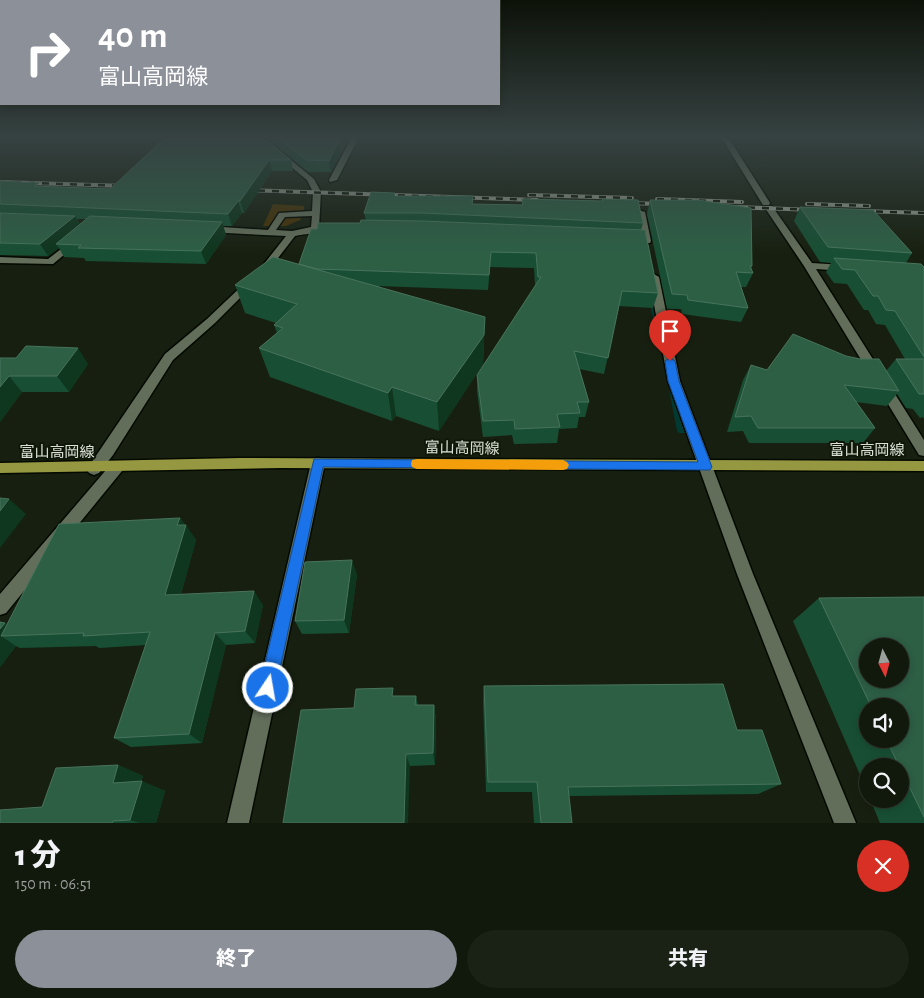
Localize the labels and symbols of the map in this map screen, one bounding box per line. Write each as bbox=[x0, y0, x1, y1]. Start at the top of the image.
pin bbox=[649, 310, 691, 361]
street label: 富山高岡線 bbox=[424, 439, 500, 457]
street label: 富山高岡線 bbox=[829, 442, 905, 458]
street label: 富山高岡線 bbox=[19, 444, 95, 460]
north arrow bbox=[859, 638, 909, 688]
position arrow bbox=[241, 661, 293, 713]

